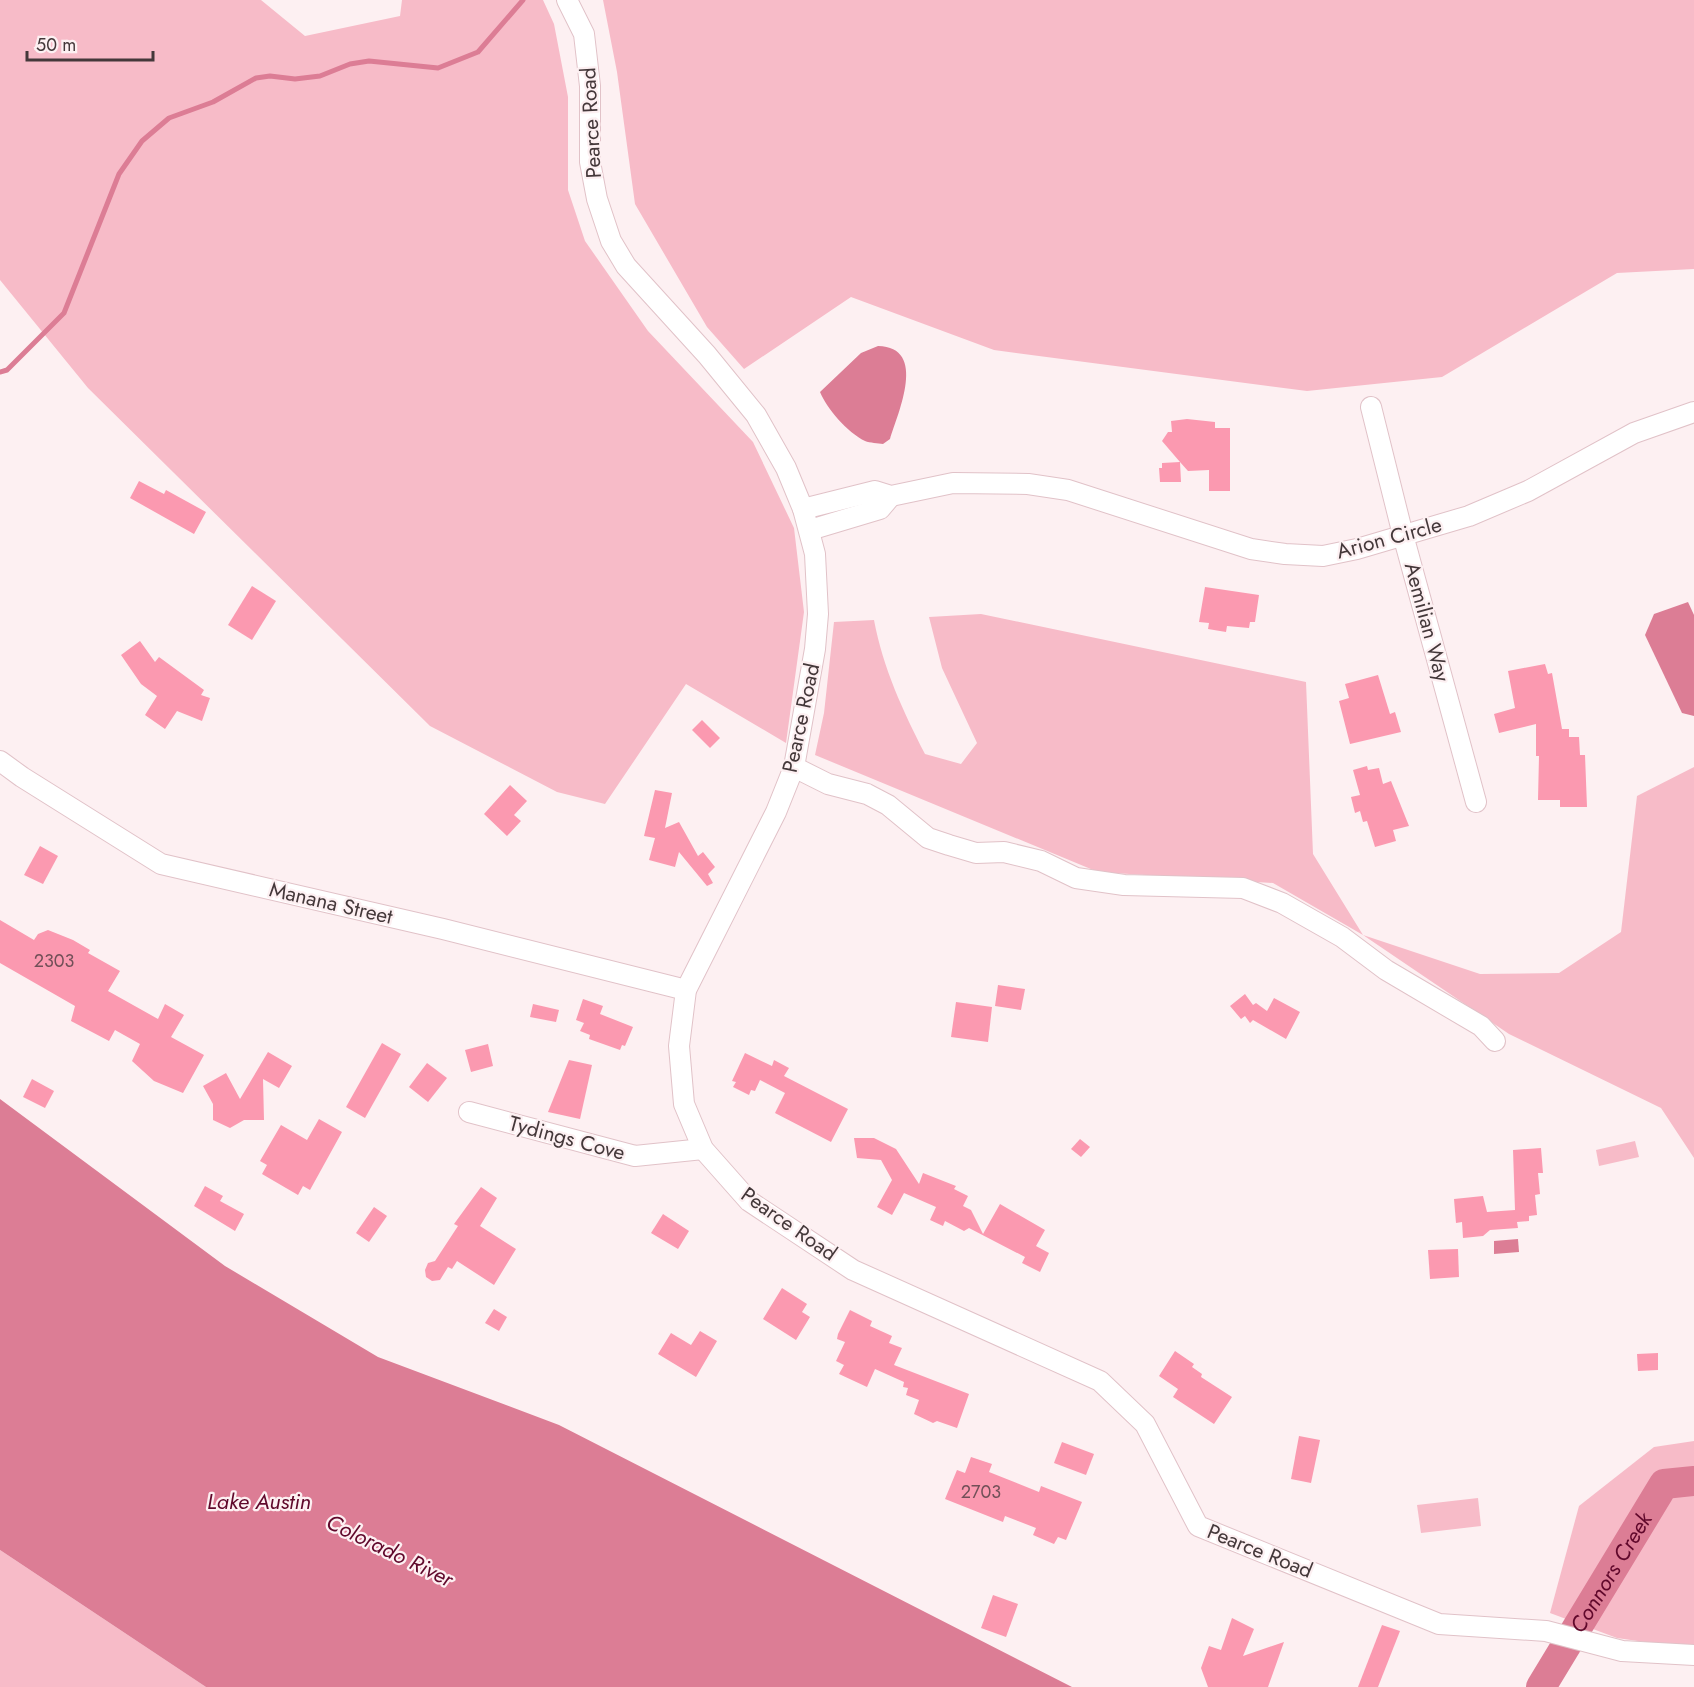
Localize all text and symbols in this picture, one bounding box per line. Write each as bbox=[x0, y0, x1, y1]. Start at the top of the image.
scale bar bbox=[27, 24, 153, 62]
text: 50 m bbox=[36, 32, 76, 58]
street label: Pearce Road bbox=[573, 67, 609, 179]
street label: Arion Circle bbox=[1333, 510, 1445, 566]
street label: Aemilian Way bbox=[1397, 559, 1457, 686]
street label: Pearce Road bbox=[775, 661, 827, 775]
street label: Manana Street bbox=[266, 874, 396, 932]
house number: 2303 bbox=[34, 948, 75, 974]
street label: Tydings Cove bbox=[506, 1108, 628, 1168]
street label: Pearce Road bbox=[735, 1180, 843, 1268]
house number: 2703 bbox=[961, 1479, 1001, 1505]
water label: Lake Austin bbox=[207, 1485, 311, 1517]
water label: Colorado River bbox=[321, 1505, 460, 1595]
water label: Connors Creek bbox=[1562, 1505, 1660, 1639]
street label: Pearce Road bbox=[1203, 1516, 1317, 1586]

